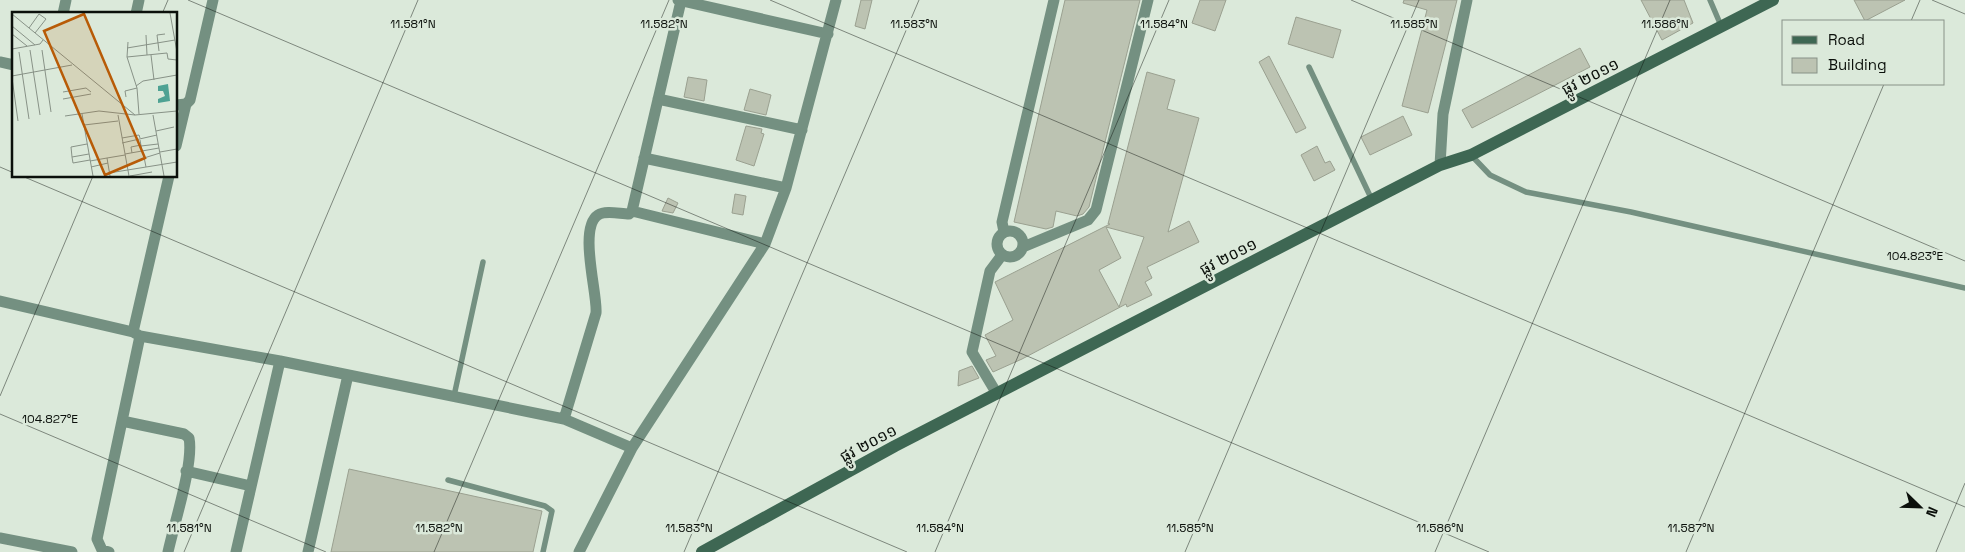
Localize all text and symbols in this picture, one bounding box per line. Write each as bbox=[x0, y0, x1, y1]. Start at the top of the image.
inset map bbox=[12, 12, 178, 178]
text: 11.581°N bbox=[390, 16, 436, 32]
text: 11.582°N bbox=[640, 16, 688, 32]
text: 11.583°N bbox=[890, 16, 938, 32]
text: 11.584°N bbox=[1140, 16, 1188, 32]
text: 11.585°N bbox=[1390, 16, 1438, 32]
text: 11.586°N bbox=[1641, 16, 1689, 32]
legend bbox=[1782, 20, 1945, 85]
text: Road bbox=[1828, 30, 1865, 49]
street label: ផ្លូវ ២០១១ bbox=[1558, 53, 1624, 103]
text: Building bbox=[1828, 55, 1887, 74]
street label: ផ្លូវ ២០១១ bbox=[1196, 233, 1262, 283]
text: 104.823°E bbox=[1887, 248, 1943, 264]
text: 104.827°E bbox=[22, 411, 78, 427]
street label: ផ្លូវ ២០១១ bbox=[836, 420, 902, 471]
north arrow bbox=[1895, 482, 1945, 532]
text: N bbox=[1922, 504, 1942, 520]
text: 11.581°N bbox=[166, 520, 212, 536]
text: 11.582°N bbox=[415, 520, 463, 536]
text: 11.583°N bbox=[665, 520, 713, 536]
text: 11.584°N bbox=[916, 520, 964, 536]
text: 11.585°N bbox=[1166, 520, 1214, 536]
text: 11.586°N bbox=[1416, 520, 1464, 536]
text: 11.587°N bbox=[1668, 520, 1714, 536]

